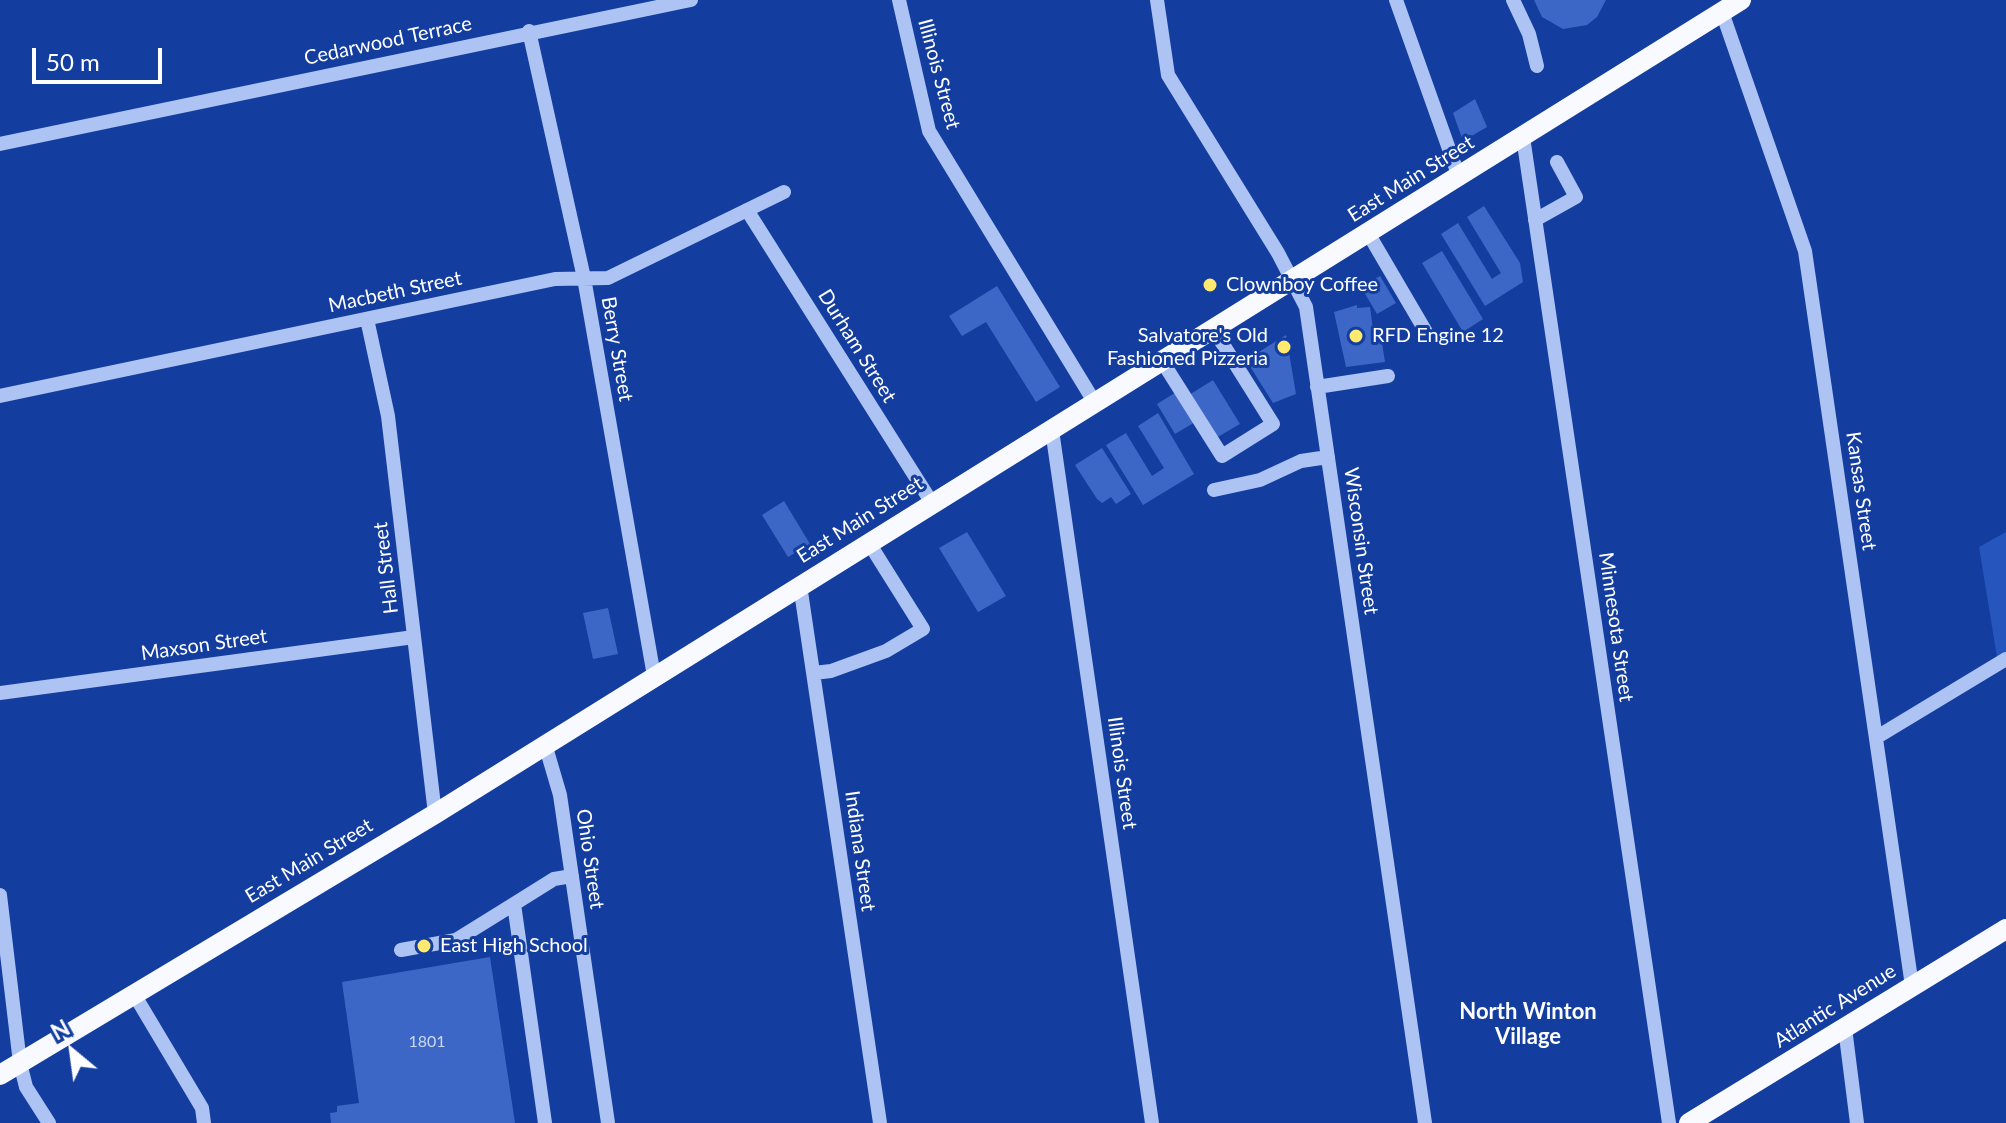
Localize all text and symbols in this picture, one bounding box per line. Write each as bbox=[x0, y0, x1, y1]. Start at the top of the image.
street label: Cedarwood Terrace bbox=[302, 11, 474, 71]
street label: Illinois Street bbox=[913, 16, 965, 132]
scale bar bbox=[36, 32, 166, 82]
text: 50 m bbox=[46, 47, 100, 76]
street label: East Main Street bbox=[1343, 131, 1479, 227]
street label: Macbeth Street bbox=[326, 266, 464, 318]
place label: Clownboy Coffee bbox=[1226, 273, 1378, 297]
marker: Clownboy Coffee bbox=[1201, 276, 1219, 294]
street label: Durham Street bbox=[813, 285, 901, 407]
street label: Berry Street bbox=[596, 295, 638, 403]
place label: Salvatore's Old Fashioned Pizzeria bbox=[1107, 324, 1268, 371]
place label: RFD Engine 12 bbox=[1372, 324, 1504, 348]
marker: RFD Engine 12 bbox=[1347, 327, 1365, 345]
marker: Salvatore's Old Fashioned Pizzeria bbox=[1275, 338, 1293, 356]
street label: Kansas Street bbox=[1841, 430, 1881, 552]
street label: Wisconsin Street bbox=[1339, 466, 1383, 616]
street label: East Main Street bbox=[792, 472, 928, 568]
street label: Hall Street bbox=[368, 521, 404, 615]
street label: Minnesota Street bbox=[1594, 551, 1638, 703]
street label: Maxson Street bbox=[139, 624, 269, 666]
street label: Illinois Street bbox=[1102, 715, 1142, 831]
street label: Indiana Street bbox=[840, 789, 880, 913]
street label: Ohio Street bbox=[571, 807, 609, 911]
street label: East Main Street bbox=[241, 814, 377, 908]
place label: East High School bbox=[440, 934, 588, 958]
marker: East High School bbox=[415, 937, 433, 955]
street label: Atlantic Avenue bbox=[1770, 959, 1900, 1053]
district label: North Winton Village bbox=[1459, 999, 1597, 1050]
north arrow bbox=[32, 1011, 112, 1091]
text: N bbox=[46, 1014, 74, 1045]
house number: 1801 bbox=[408, 1032, 446, 1052]

